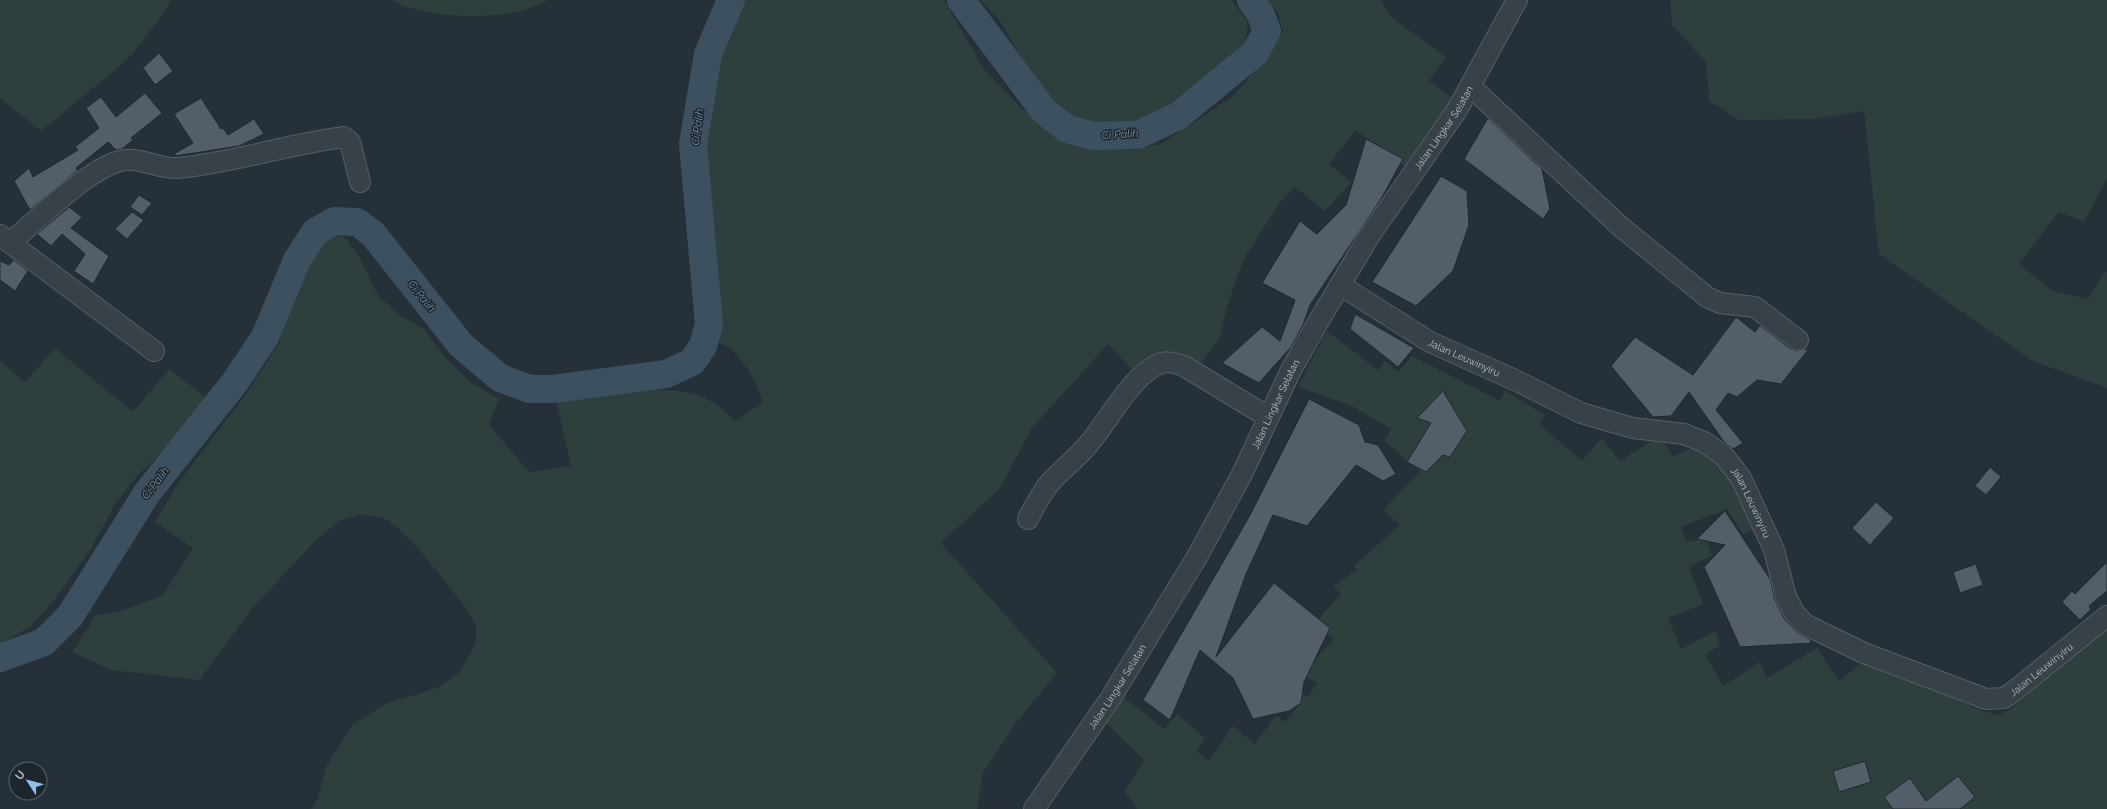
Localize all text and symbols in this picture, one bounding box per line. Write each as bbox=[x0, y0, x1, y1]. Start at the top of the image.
street label: Jalan Lingkar Selatan bbox=[1412, 84, 1475, 172]
water label: Ci Palih bbox=[689, 108, 706, 146]
water label: Ci Palih bbox=[1101, 127, 1139, 142]
water label: Ci Palih bbox=[405, 278, 438, 315]
street label: Jalan Leuwinyiru bbox=[1426, 337, 1502, 379]
street label: Jalan Lingkar Selatan bbox=[1250, 357, 1302, 451]
water label: Ci Palih bbox=[139, 465, 172, 502]
street label: Jalan Leuwinyiru bbox=[1729, 465, 1773, 540]
street label: Jalan Leuwinyiru bbox=[2008, 641, 2075, 698]
street label: Jalan Lingkar Selatan bbox=[1086, 642, 1148, 731]
north arrow bbox=[8, 761, 48, 801]
text: U bbox=[13, 768, 28, 783]

